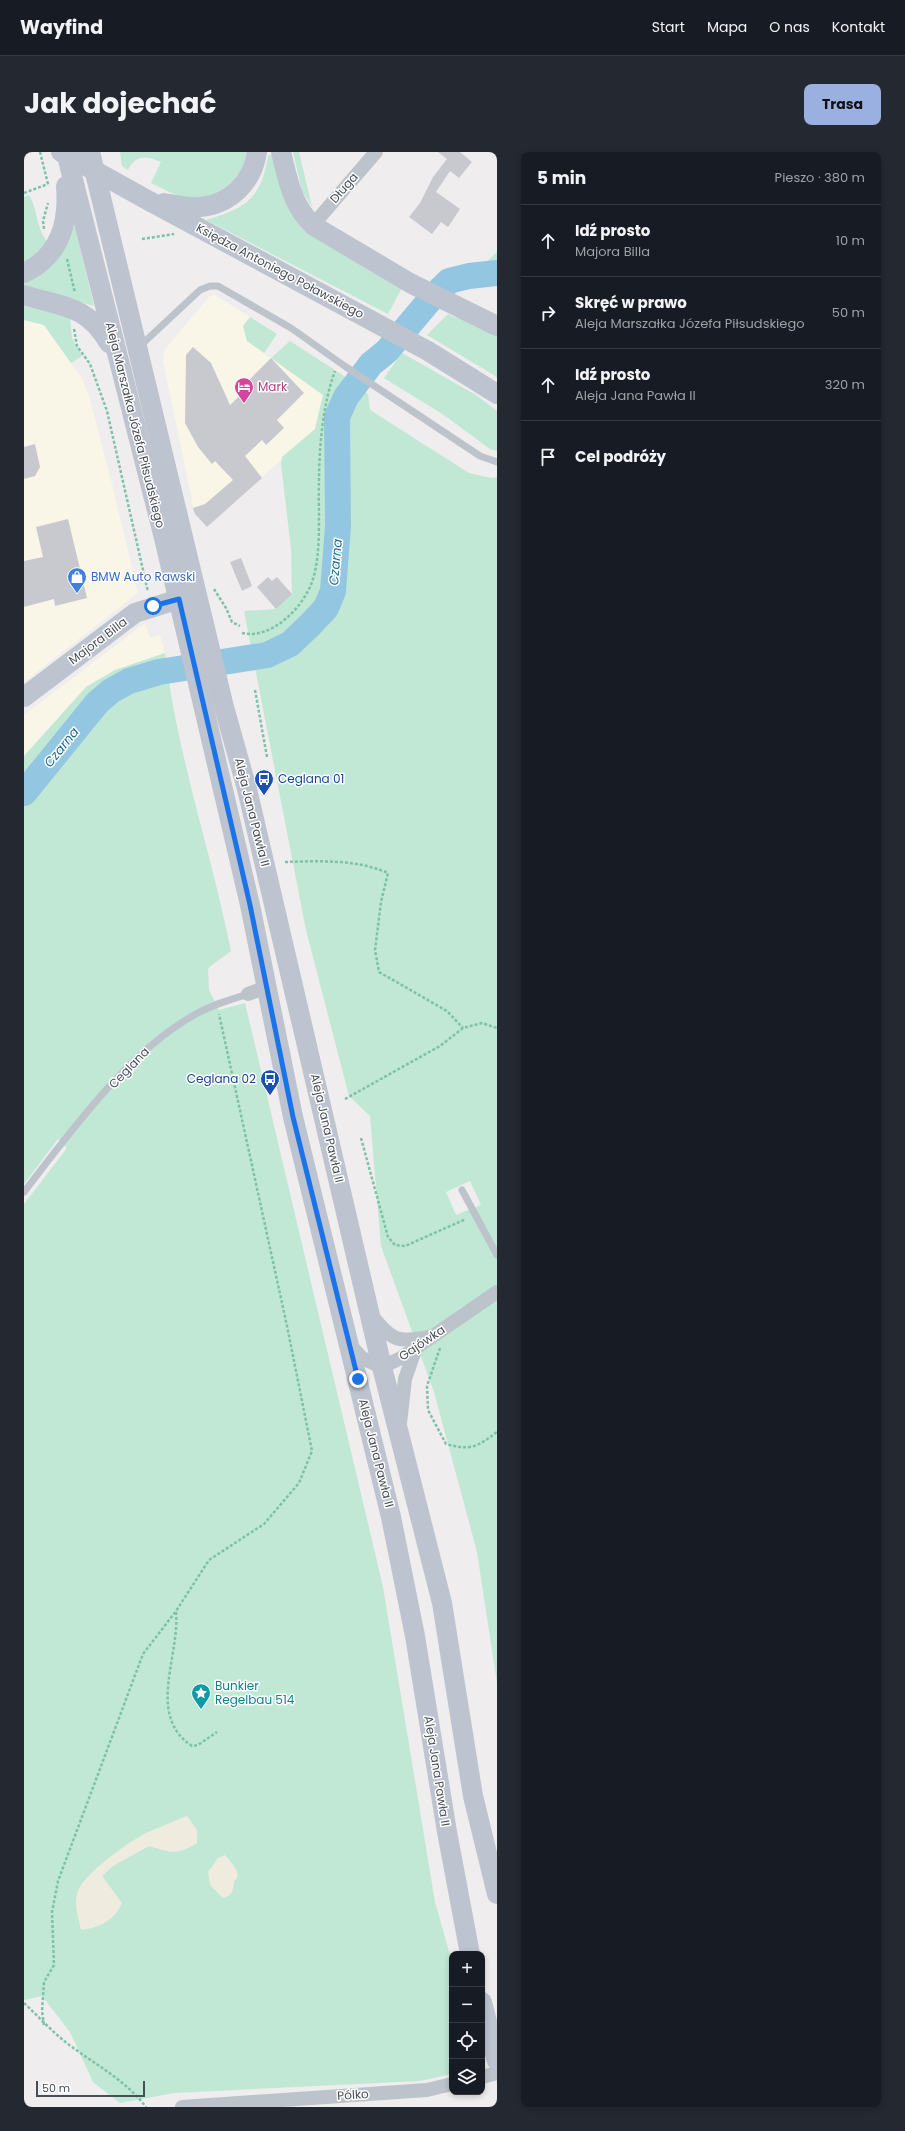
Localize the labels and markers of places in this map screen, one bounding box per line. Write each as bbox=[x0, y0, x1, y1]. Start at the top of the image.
hotel icon: Mark bbox=[233, 376, 255, 404]
place label: Mark bbox=[258, 378, 288, 395]
shop icon: BMW Auto Rawski bbox=[66, 566, 88, 594]
place label: BMW Auto Rawski bbox=[91, 568, 195, 585]
bus stop icon: Ceglana 01 bbox=[253, 768, 275, 796]
place label: Ceglana 01 bbox=[278, 770, 344, 787]
bus stop icon: Ceglana 02 bbox=[259, 1068, 281, 1096]
place label: Ceglana 02 bbox=[187, 1070, 256, 1087]
place label: Bunkier Regelbau 514 bbox=[215, 1677, 295, 1708]
place icon: Bunkier Regelbau 514 bbox=[190, 1682, 212, 1710]

